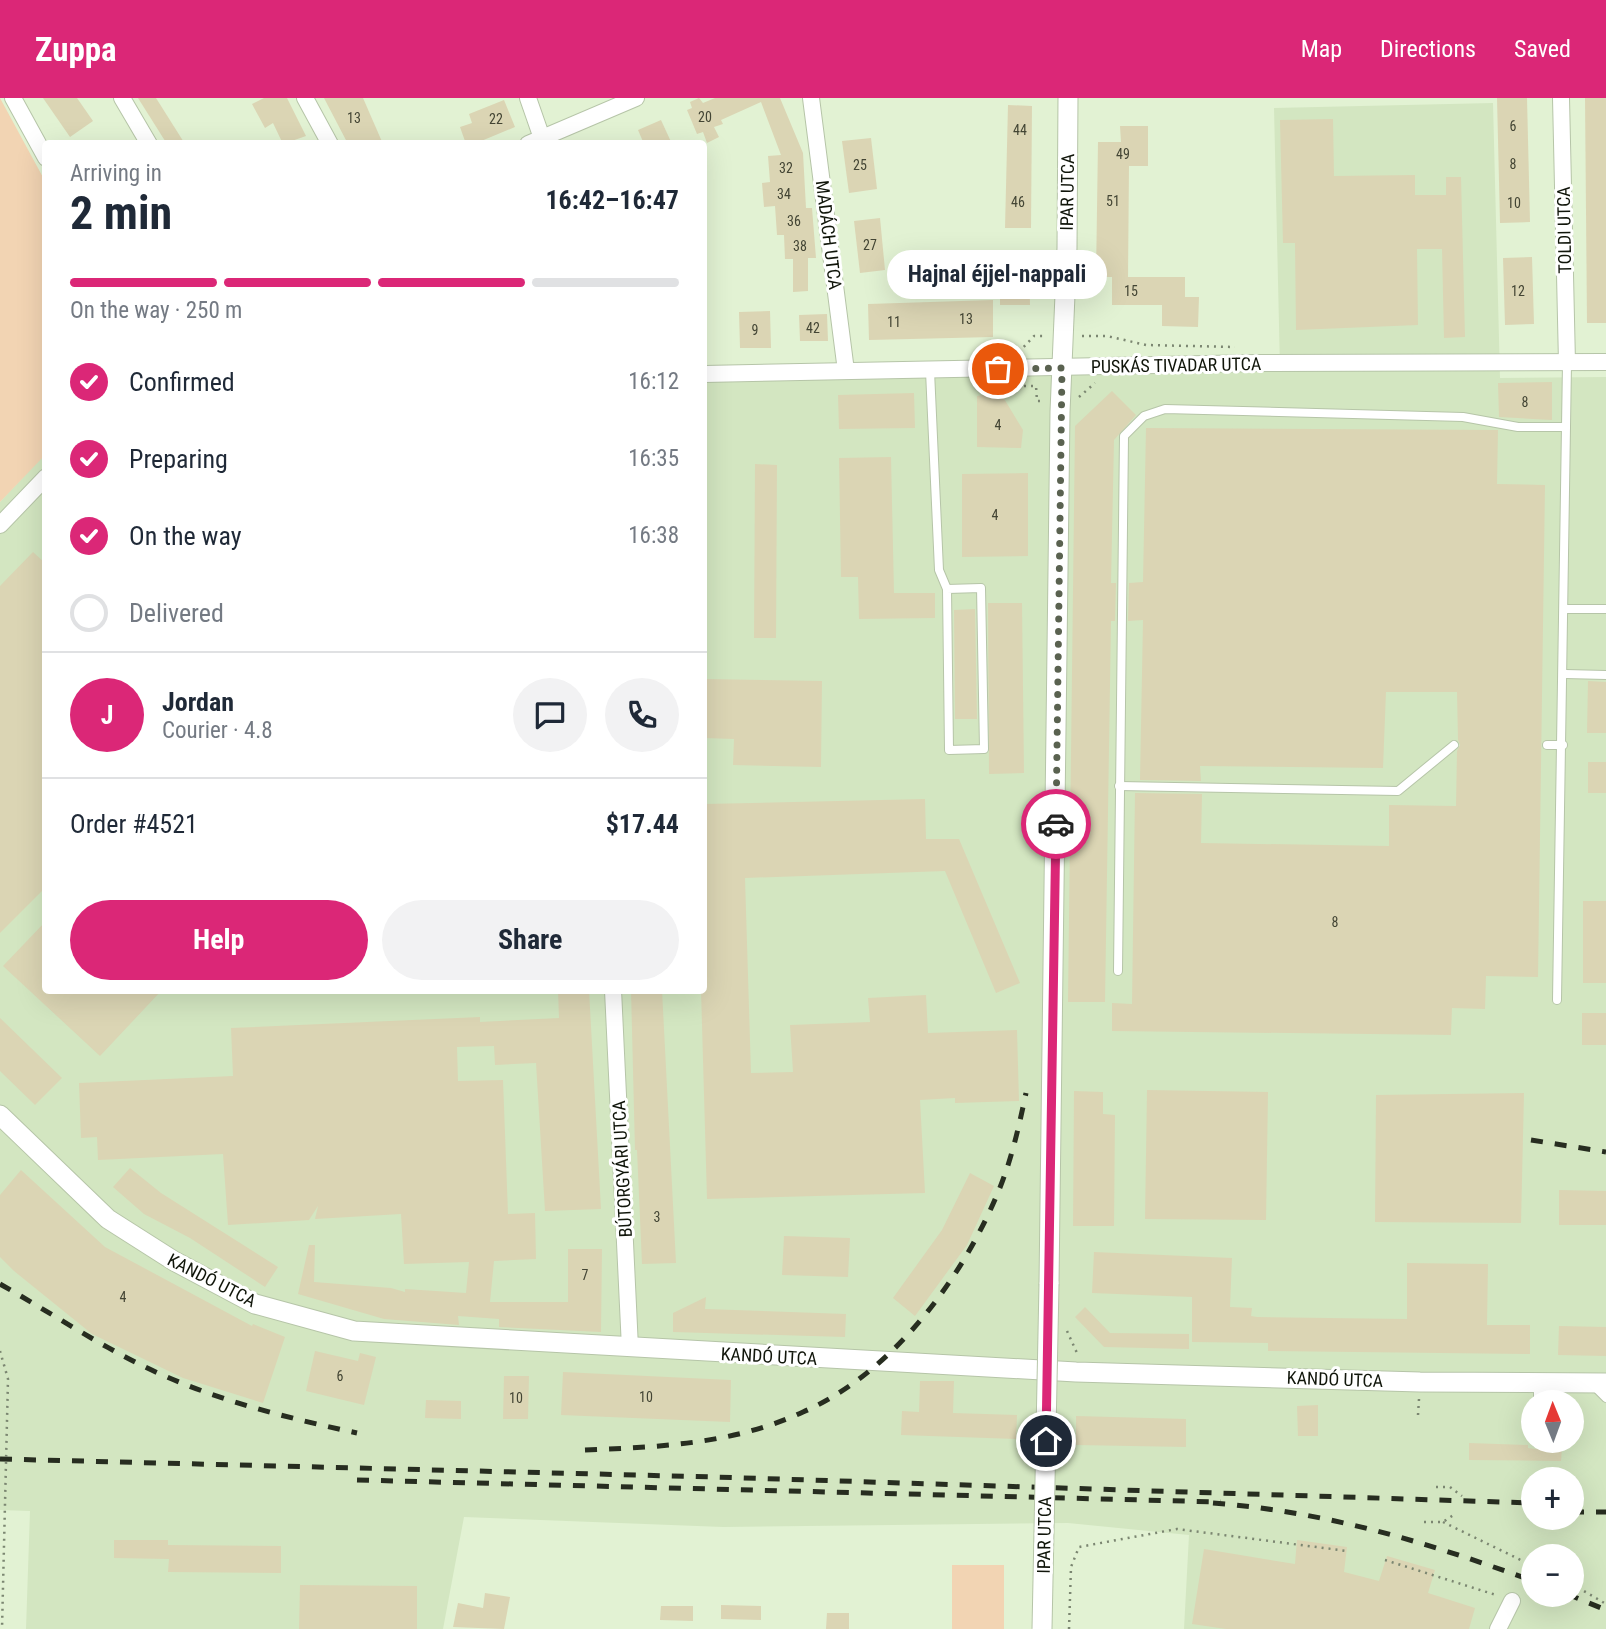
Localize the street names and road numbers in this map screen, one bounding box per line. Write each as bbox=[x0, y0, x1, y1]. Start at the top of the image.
street label: IPAR UTCA bbox=[1056, 153, 1078, 231]
street label: MADÁCH UTCA bbox=[812, 179, 846, 291]
street label: TOLDI UTCA bbox=[1553, 186, 1575, 274]
street label: PUSKÁS TIVADAR UTCA bbox=[1091, 353, 1262, 377]
street label: BÚTORGYÁRI UTCA bbox=[608, 1099, 636, 1238]
street label: KANDÓ UTCA bbox=[164, 1249, 260, 1312]
street label: KANDÓ UTCA bbox=[720, 1343, 818, 1369]
street label: KANDÓ UTCA bbox=[1286, 1367, 1384, 1391]
street label: IPAR UTCA bbox=[1033, 1496, 1055, 1574]

